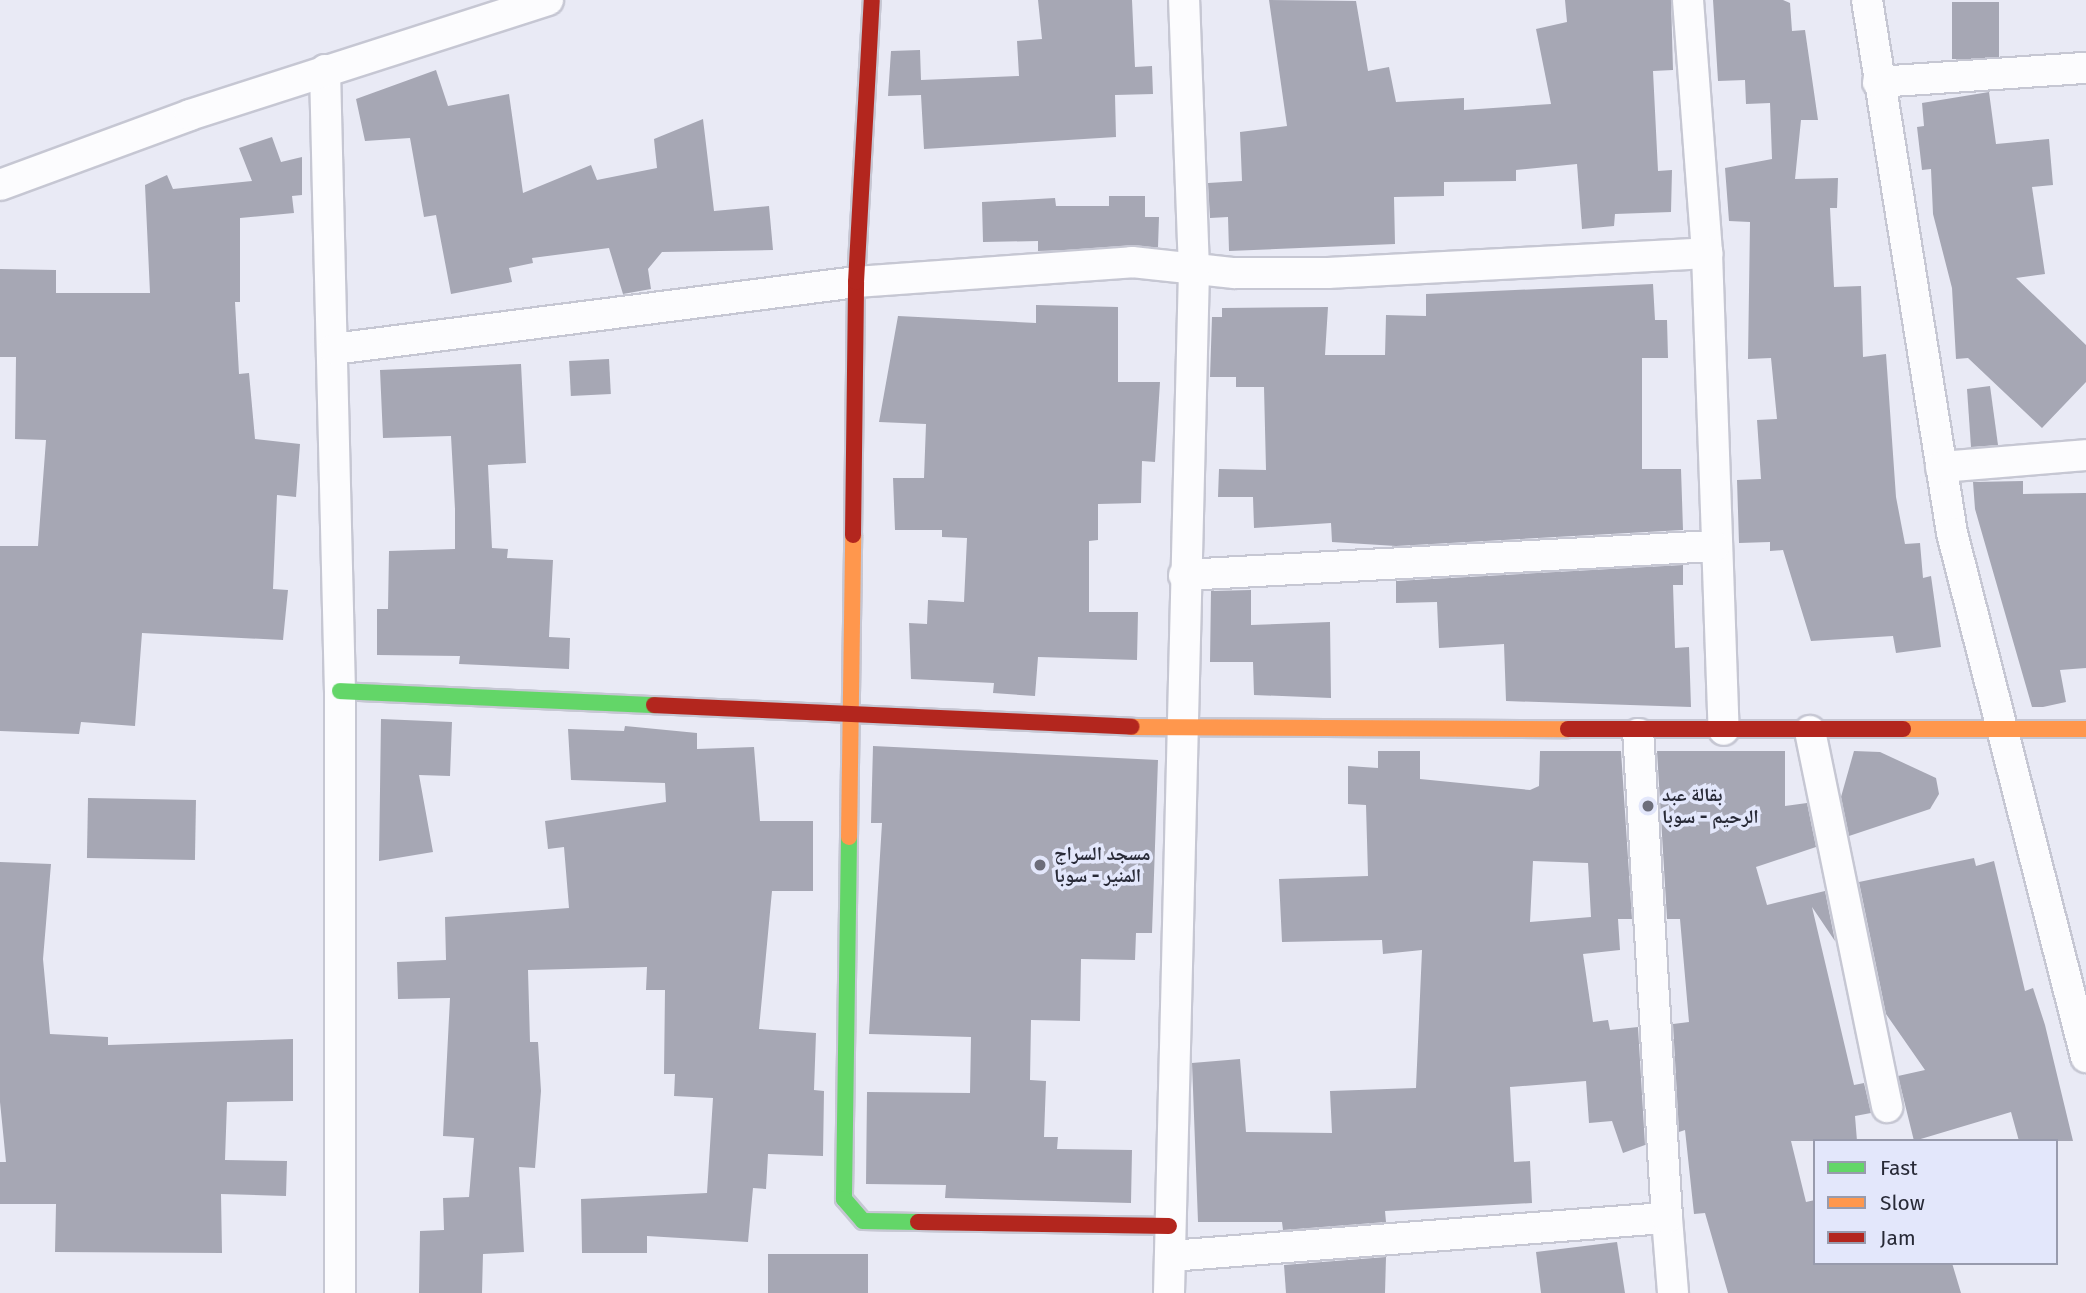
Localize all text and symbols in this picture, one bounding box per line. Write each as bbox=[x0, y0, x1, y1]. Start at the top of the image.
place label: بقالة عبد الرحيم - سوبا bbox=[1662, 784, 1759, 828]
marker: بقالة عبد الرحيم - سوبا bbox=[1640, 798, 1656, 814]
place label: مسجد السراج المنير - سوبا bbox=[1054, 843, 1151, 887]
marker: مسجد السراج المنير - سوبا bbox=[1032, 857, 1048, 873]
legend bbox=[1813, 1139, 2058, 1265]
text: Fast bbox=[1880, 1155, 1918, 1181]
text: Slow bbox=[1880, 1190, 1925, 1216]
text: Jam bbox=[1880, 1225, 1916, 1251]

